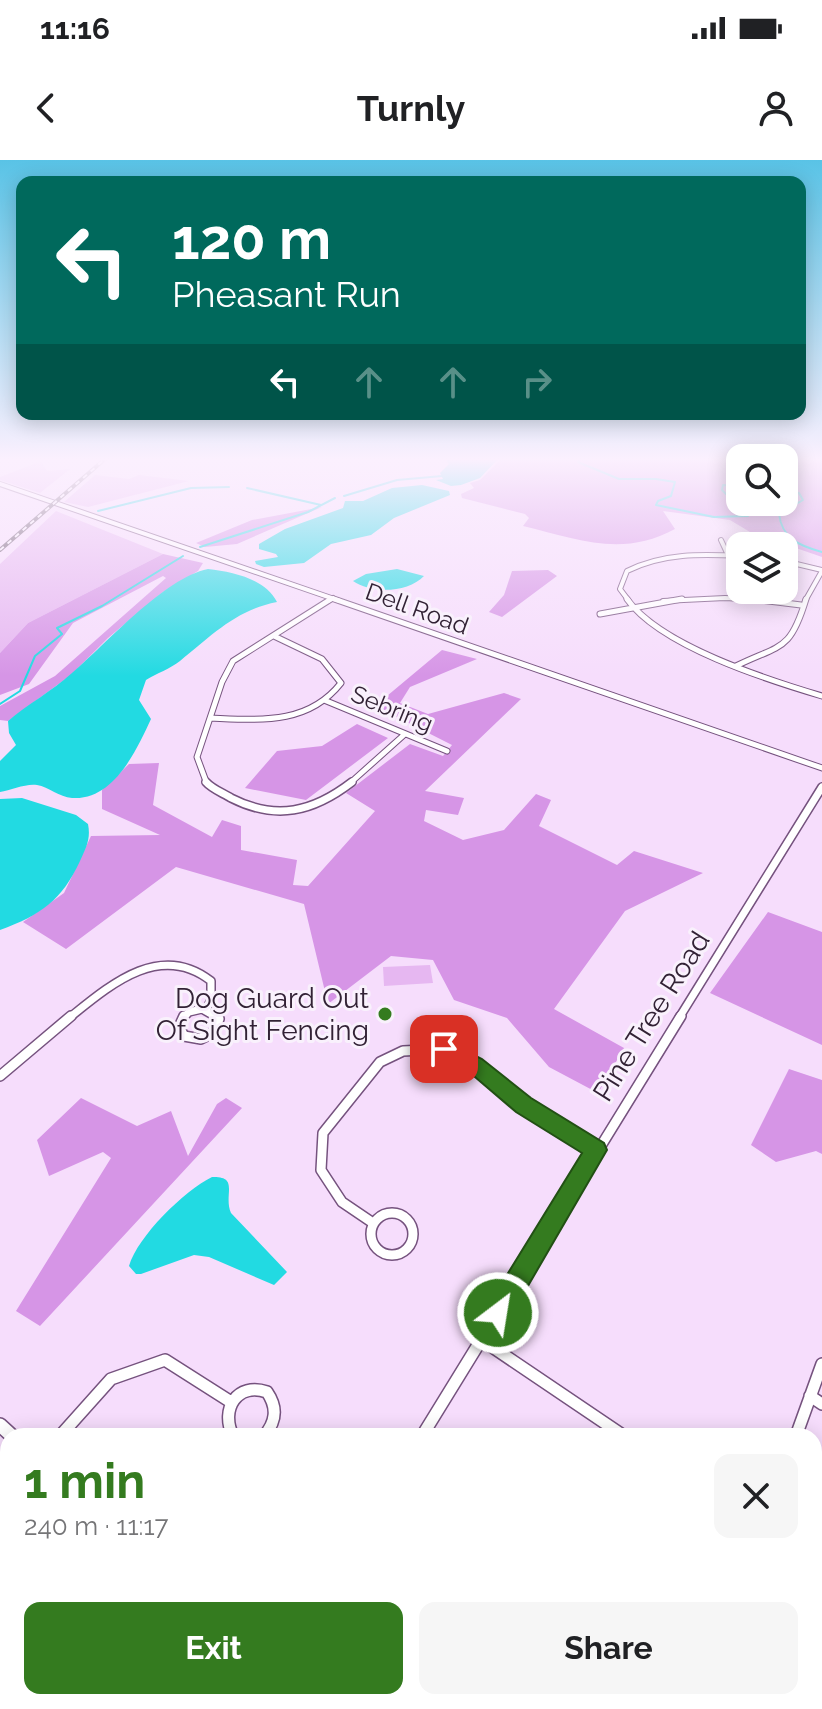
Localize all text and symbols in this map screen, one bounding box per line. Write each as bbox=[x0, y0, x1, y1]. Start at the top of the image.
text: 11:16 bbox=[40, 11, 110, 46]
icon: back bbox=[24, 86, 68, 130]
icon: person bbox=[754, 86, 798, 130]
text: Turnly bbox=[357, 87, 465, 129]
text: 120 m bbox=[172, 206, 331, 272]
icon: left bbox=[40, 208, 144, 312]
text: Pheasant Run bbox=[172, 273, 401, 315]
icon: left bbox=[263, 360, 307, 404]
icon: ahead bbox=[347, 360, 391, 404]
icon: ahead bbox=[431, 360, 475, 404]
icon: right bbox=[515, 360, 559, 404]
map controls bbox=[726, 444, 798, 604]
button: search bbox=[726, 444, 798, 516]
button: layers bbox=[726, 532, 798, 604]
street label: Dell Road bbox=[362, 577, 473, 640]
street label: Sebring bbox=[347, 679, 437, 738]
street label: Pine Tree Road bbox=[586, 925, 717, 1107]
place label: Dog Guard Out Of Sight Fencing bbox=[156, 982, 370, 1047]
marker: Dog Guard Out Of Sight Fencing bbox=[376, 1005, 394, 1023]
pin bbox=[410, 1015, 478, 1083]
icon: arrive bbox=[422, 1027, 466, 1071]
position arrow bbox=[456, 1271, 540, 1355]
text: 1 min bbox=[24, 1453, 145, 1509]
button: close bbox=[714, 1454, 798, 1538]
text: 240 m · 11:17 bbox=[24, 1511, 168, 1541]
button: Exit bbox=[24, 1602, 403, 1694]
button: Share bbox=[419, 1602, 798, 1694]

